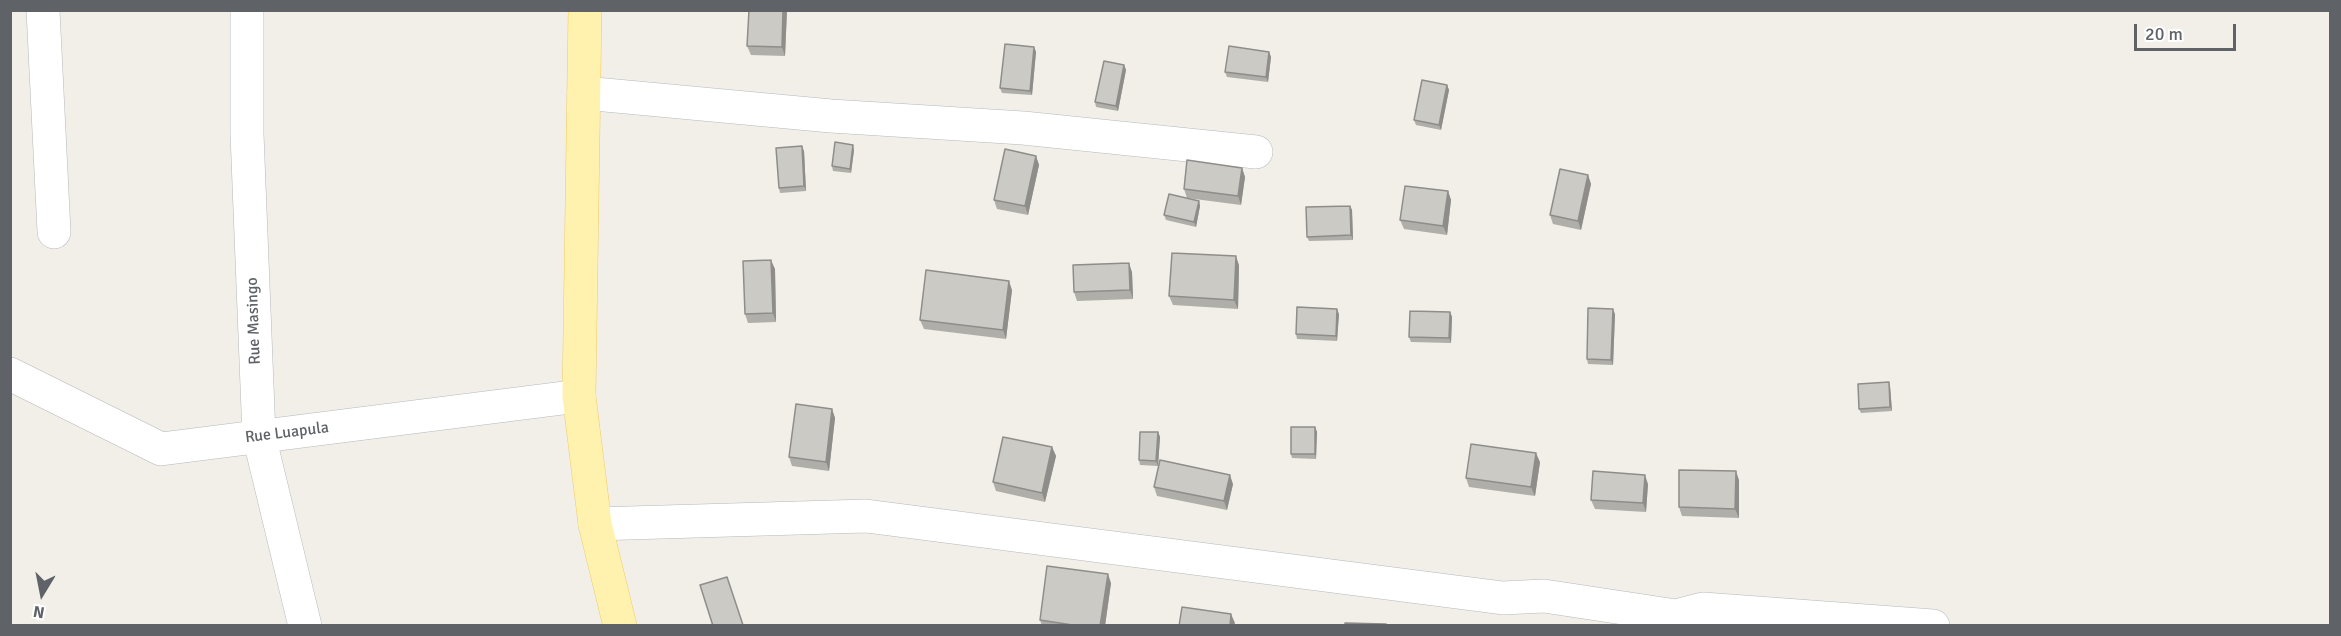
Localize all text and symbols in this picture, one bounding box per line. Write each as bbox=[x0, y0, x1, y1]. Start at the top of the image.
scale bar bbox=[2137, 12, 2239, 50]
text: 20 m bbox=[2145, 23, 2183, 45]
street label: Rue Masingo bbox=[243, 277, 265, 365]
street label: Rue Luapula bbox=[244, 418, 330, 448]
north arrow bbox=[12, 564, 72, 624]
text: N bbox=[32, 601, 46, 623]

